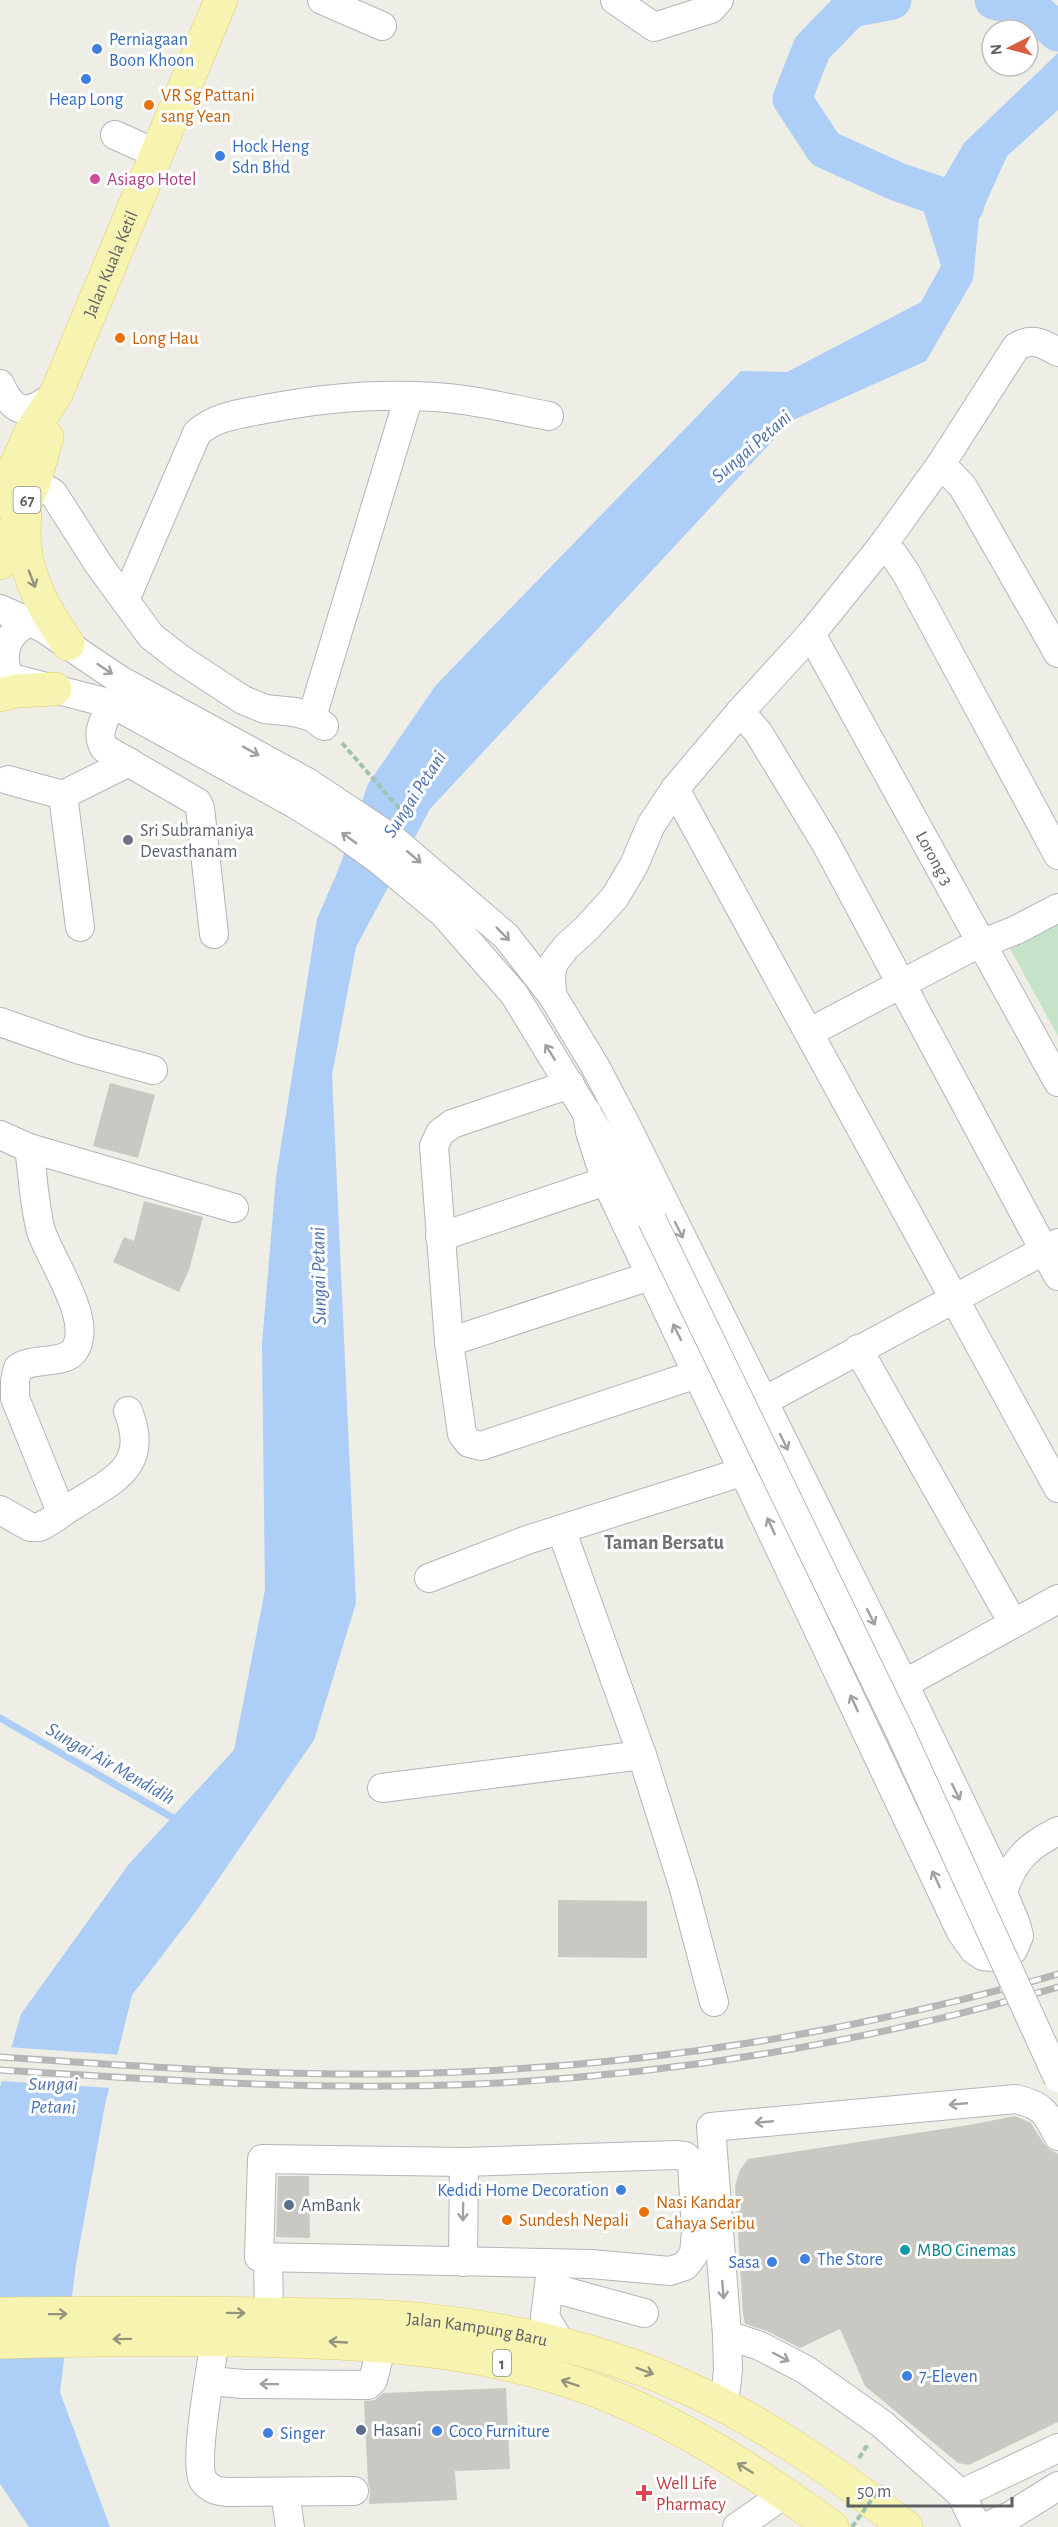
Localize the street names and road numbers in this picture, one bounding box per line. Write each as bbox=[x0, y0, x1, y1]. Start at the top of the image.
street label: Jalan Kuala Ketil bbox=[81, 209, 142, 320]
road number: 67 bbox=[14, 487, 40, 513]
street label: Lorong 3 bbox=[912, 829, 956, 889]
street label: Jalan Kampung Baru bbox=[406, 2310, 549, 2350]
road number: 1 bbox=[493, 2350, 511, 2376]

